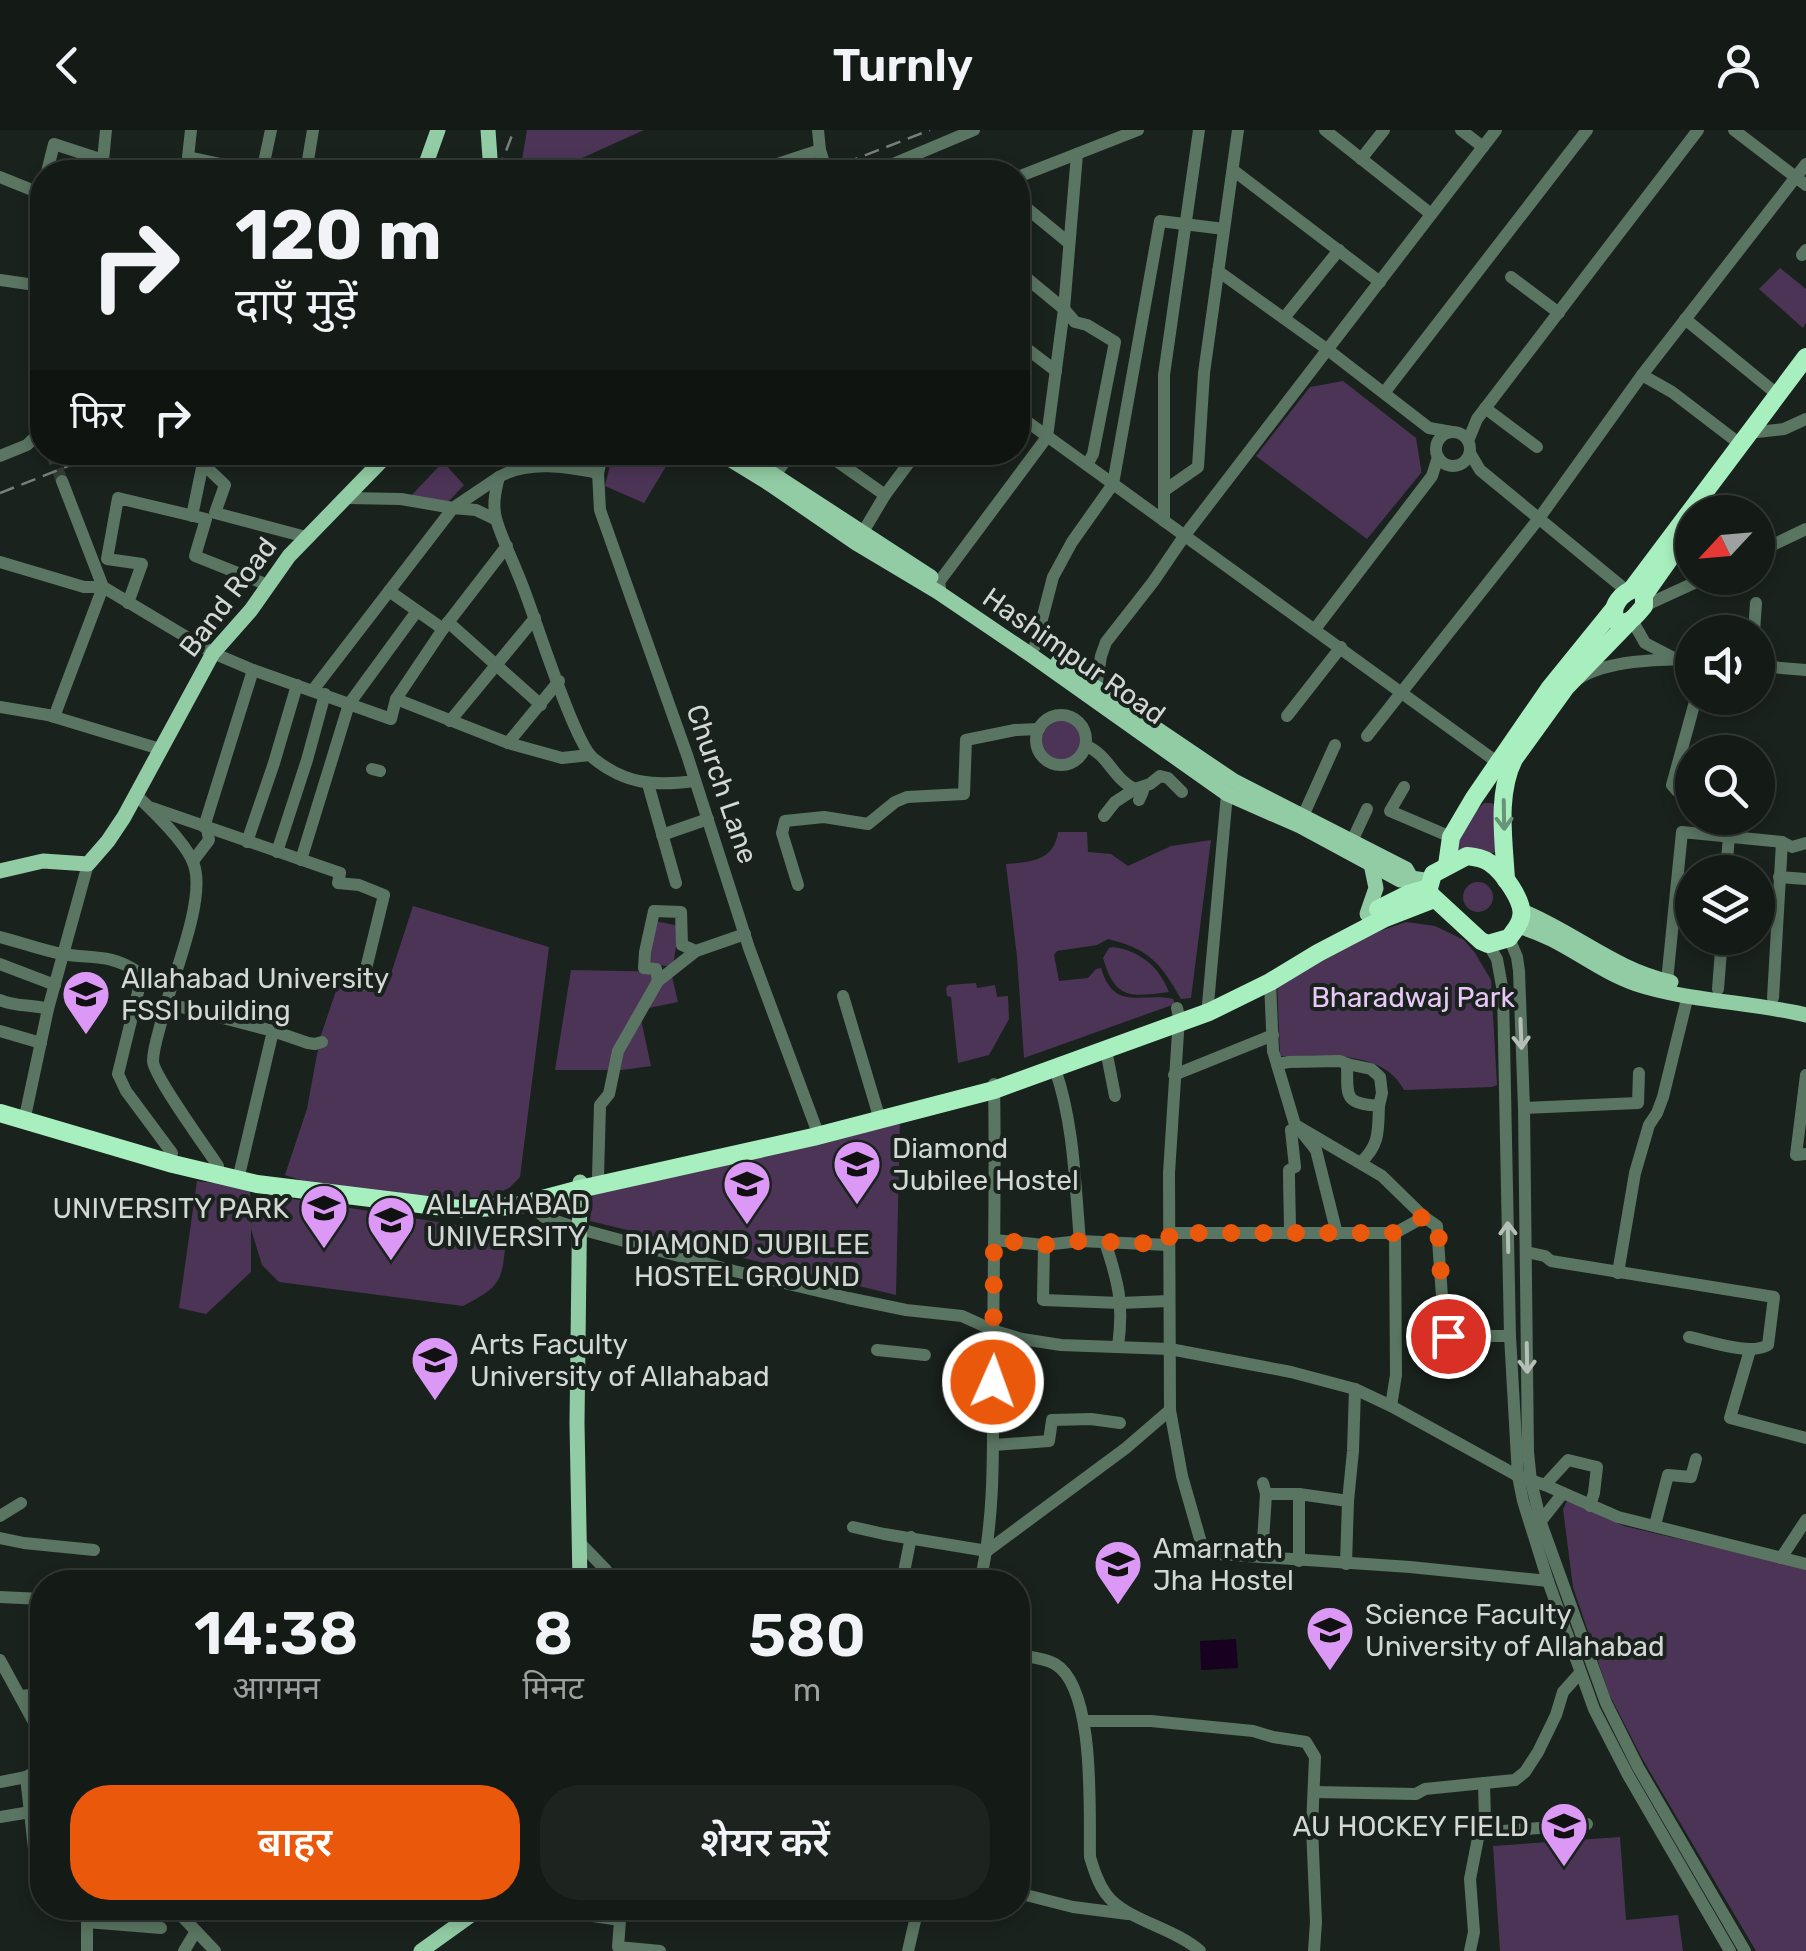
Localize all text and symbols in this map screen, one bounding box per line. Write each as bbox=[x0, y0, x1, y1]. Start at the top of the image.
icon: back bbox=[40, 38, 95, 93]
icon: person bbox=[1711, 38, 1766, 93]
text: Turnly bbox=[833, 39, 973, 92]
text: 120 m bbox=[235, 194, 442, 277]
icon: right bbox=[70, 200, 200, 330]
text: दाएँ मुड़ें bbox=[235, 278, 357, 331]
icon: right bbox=[145, 390, 200, 445]
text: फिर bbox=[70, 392, 125, 438]
north arrow bbox=[1675, 495, 1775, 595]
map controls bbox=[1675, 495, 1775, 955]
street label: Band Road bbox=[172, 531, 284, 663]
street label: Hashimpur Road bbox=[976, 581, 1172, 731]
button: sound bbox=[1675, 615, 1775, 715]
street label: Church Lane bbox=[679, 700, 765, 868]
button: search bbox=[1675, 735, 1775, 835]
one-way arrow bbox=[1494, 798, 1513, 830]
button: layers bbox=[1675, 855, 1775, 955]
place label: Allahabad University FSSI building bbox=[121, 962, 389, 1027]
school or university icon: Allahabad University FSSI building bbox=[60, 968, 112, 1036]
park label: Bharadwaj Park bbox=[1311, 981, 1515, 1014]
one-way arrow bbox=[1512, 1017, 1531, 1049]
place label: Diamond Jubilee Hostel bbox=[892, 1132, 1079, 1197]
school or university icon: Diamond Jubilee Hostel bbox=[831, 1138, 883, 1206]
school or university icon: DIAMOND JUBILEE HOSTEL GROUND bbox=[721, 1158, 773, 1226]
school or university icon: UNIVERSITY PARK bbox=[298, 1182, 350, 1250]
place label: ALLAHABAD UNIVERSITY bbox=[426, 1188, 590, 1253]
place label: UNIVERSITY PARK bbox=[52, 1192, 289, 1225]
school or university icon: ALLAHABAD UNIVERSITY bbox=[365, 1194, 417, 1262]
one-way arrow bbox=[1498, 1221, 1518, 1254]
place label: DIAMOND JUBILEE HOSTEL GROUND bbox=[624, 1228, 870, 1293]
pin bbox=[1406, 1294, 1491, 1379]
icon: arrive bbox=[1421, 1309, 1476, 1364]
place label: Arts Faculty University of Allahabad bbox=[470, 1328, 770, 1393]
position arrow bbox=[941, 1330, 1045, 1434]
school or university icon: Arts Faculty University of Allahabad bbox=[409, 1334, 461, 1402]
one-way arrow bbox=[1518, 1342, 1536, 1374]
place label: Amarnath Jha Hostel bbox=[1153, 1532, 1294, 1597]
school or university icon: Amarnath Jha Hostel bbox=[1092, 1538, 1144, 1606]
text: 14:38 bbox=[194, 1598, 358, 1669]
text: 8 bbox=[533, 1598, 573, 1669]
place label: Science Faculty University of Allahabad bbox=[1365, 1598, 1665, 1663]
text: 580 bbox=[748, 1600, 866, 1671]
school or university icon: Science Faculty University of Allahabad bbox=[1304, 1604, 1356, 1672]
text: आगमन bbox=[232, 1669, 320, 1707]
text: मिनट bbox=[523, 1669, 584, 1707]
text: m bbox=[793, 1671, 821, 1709]
button: बाहर bbox=[70, 1785, 520, 1900]
button: शेयर करें bbox=[540, 1785, 990, 1900]
school or university icon: AU HOCKEY FIELD bbox=[1538, 1800, 1590, 1868]
place label: AU HOCKEY FIELD bbox=[1293, 1810, 1529, 1843]

